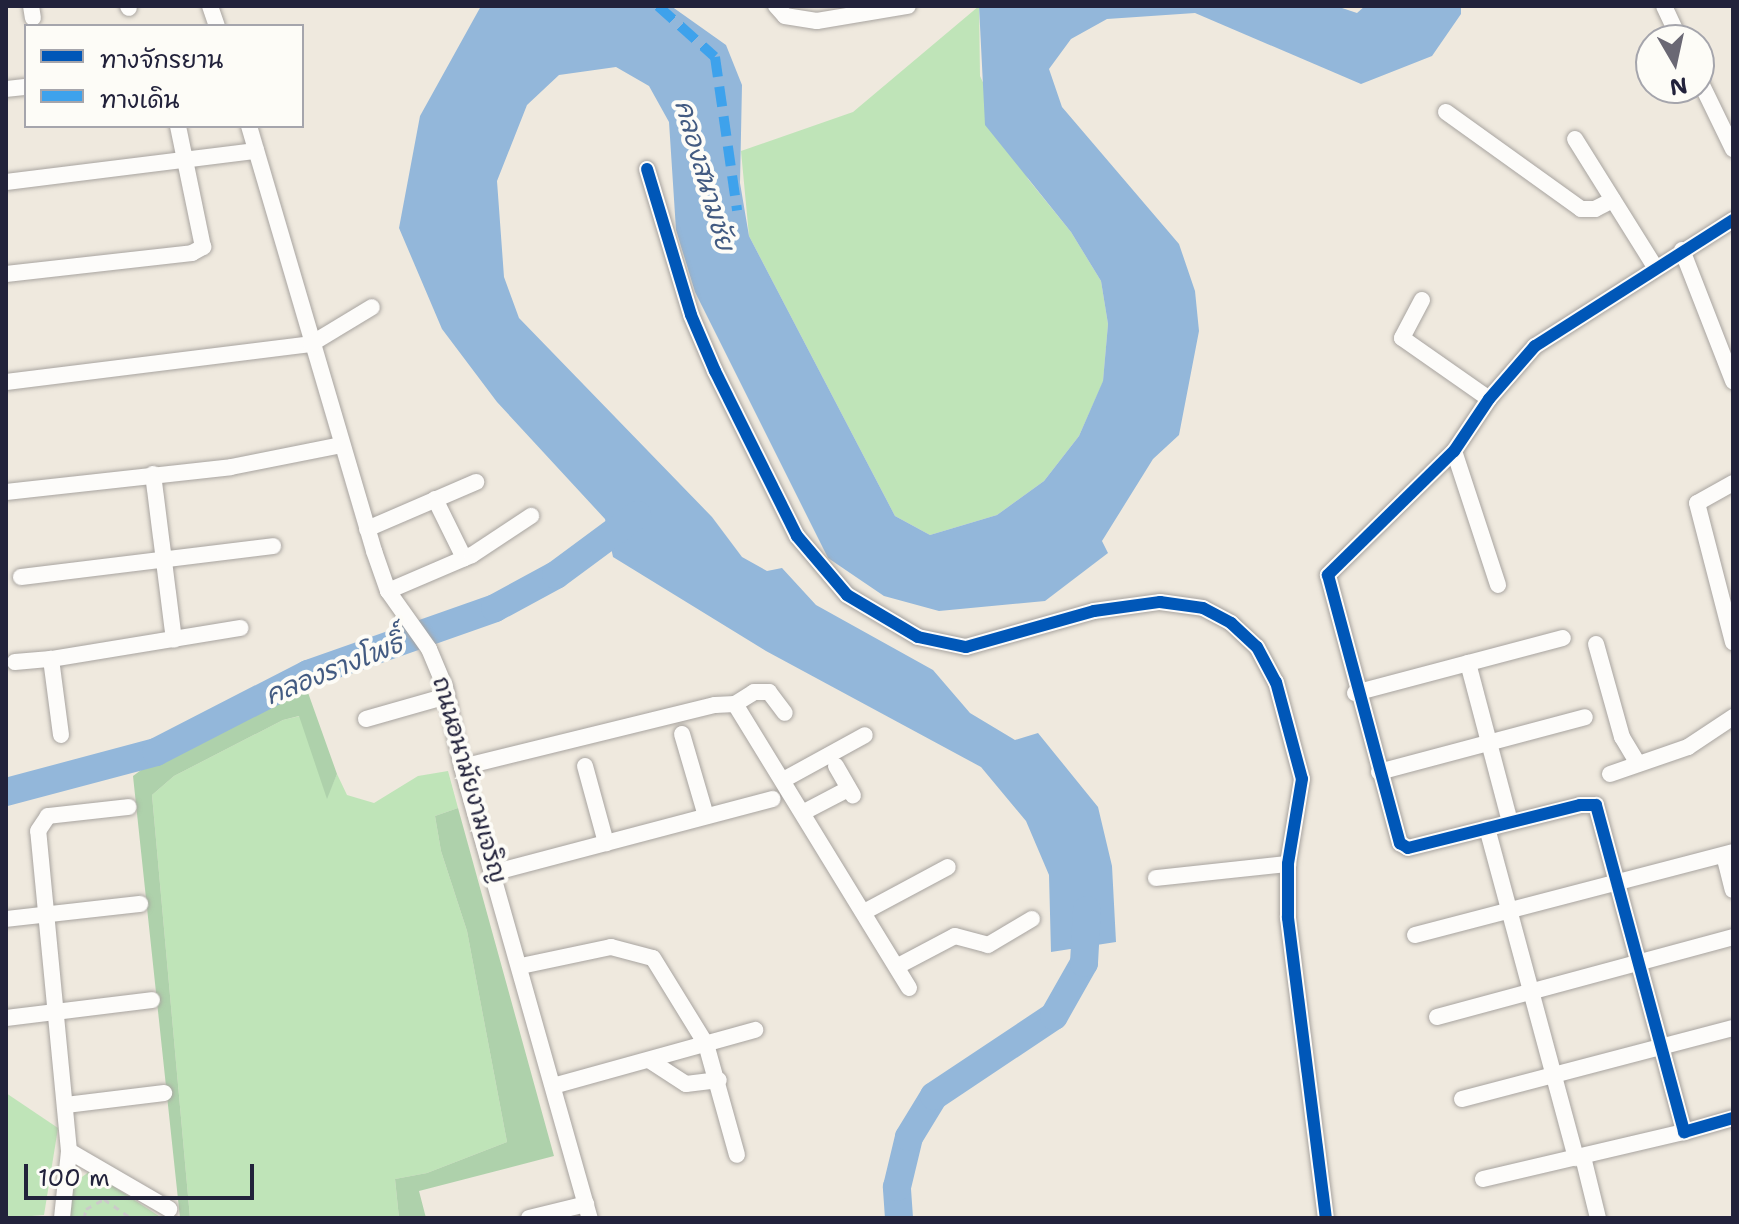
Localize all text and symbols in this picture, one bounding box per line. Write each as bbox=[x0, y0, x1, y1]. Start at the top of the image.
legend bbox=[24, 24, 304, 128]
north arrow bbox=[1635, 24, 1715, 104]
text: ทางจักรยาน bbox=[100, 44, 223, 76]
text: N bbox=[1668, 71, 1689, 102]
text: ทางเดิน bbox=[100, 84, 180, 116]
water label: คลองสนามชัย bbox=[669, 96, 741, 254]
water label: คลองรางโพธิ์ bbox=[260, 627, 408, 711]
street label: ถนนอนามัยงามเจริญ bbox=[426, 673, 512, 887]
scale bar bbox=[28, 1148, 258, 1198]
text: 100 m bbox=[38, 1162, 110, 1194]

